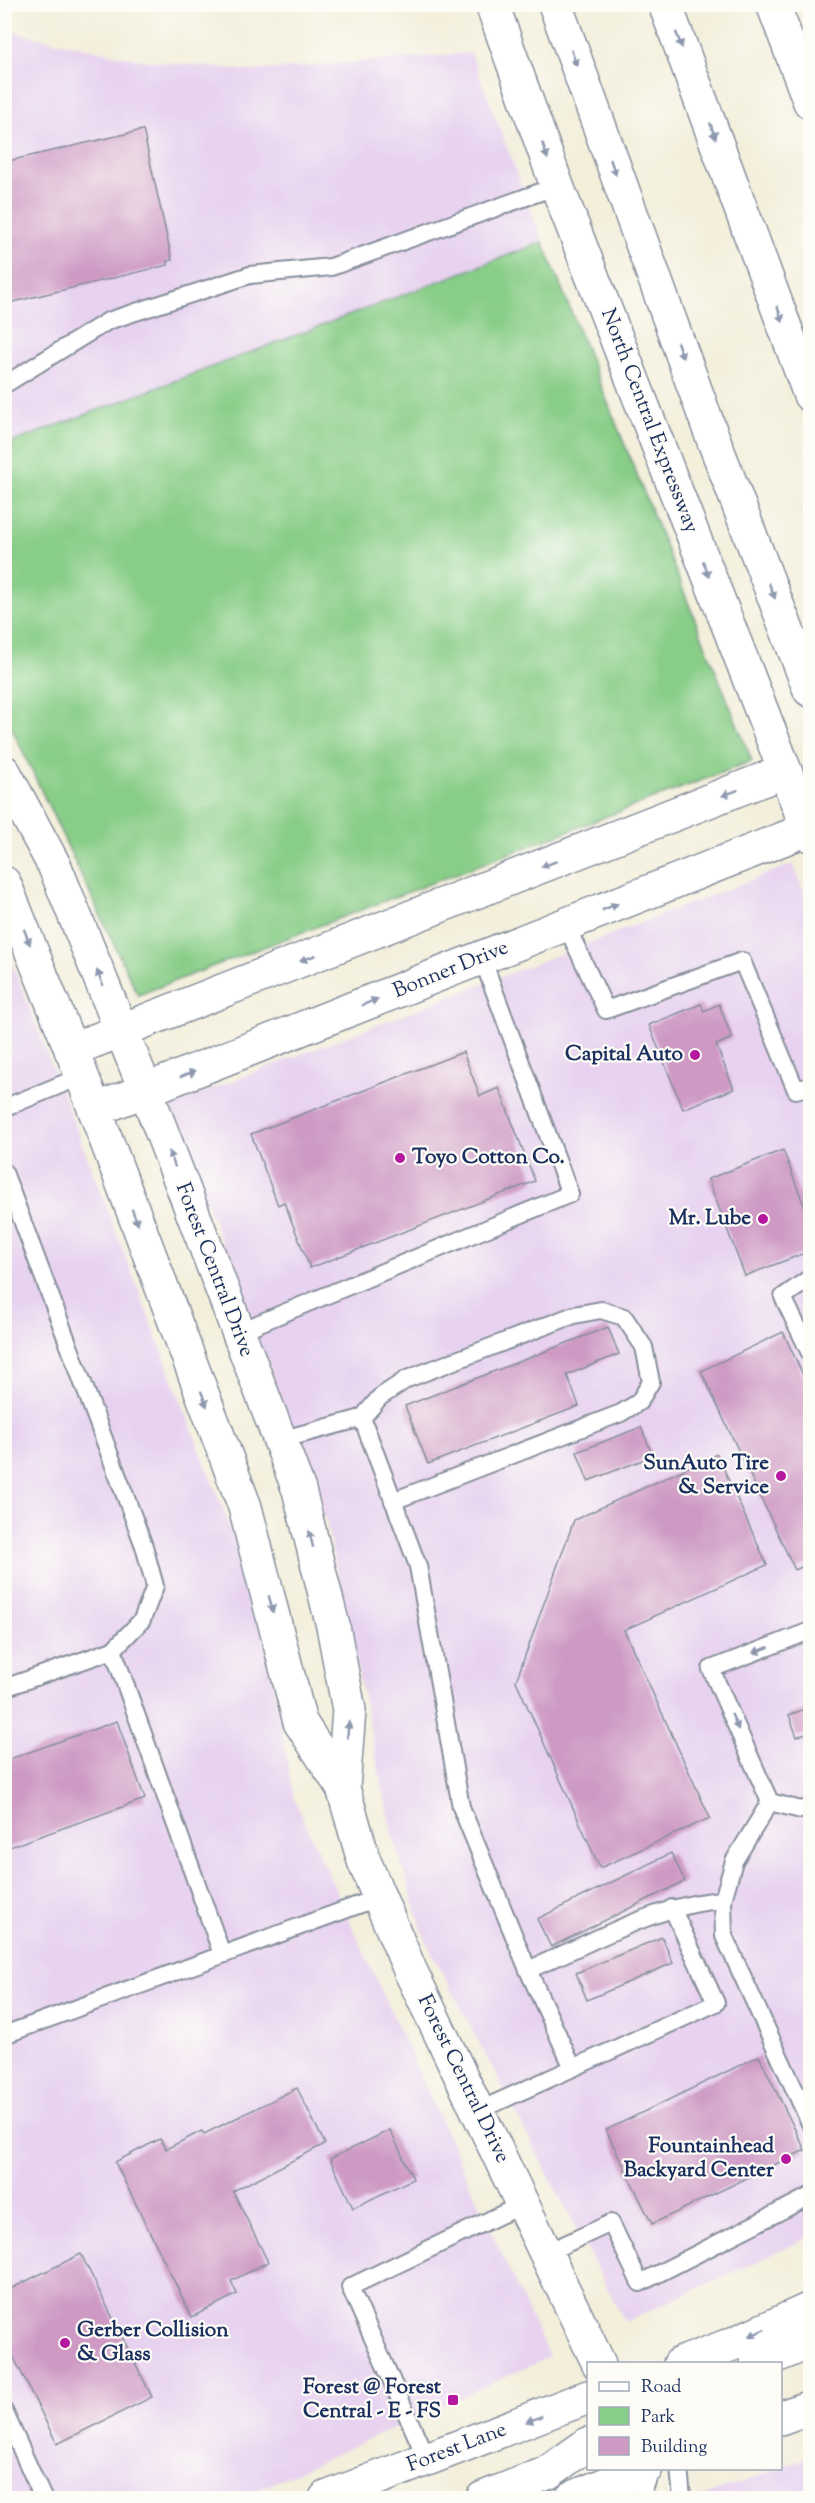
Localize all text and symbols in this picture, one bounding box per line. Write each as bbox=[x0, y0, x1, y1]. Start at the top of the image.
one-way arrow bbox=[675, 31, 684, 49]
one-way arrow bbox=[569, 49, 579, 67]
one-way arrow bbox=[709, 122, 718, 140]
one-way arrow bbox=[541, 143, 551, 161]
one-way arrow bbox=[608, 158, 618, 176]
street label: North Central Expressway bbox=[592, 304, 706, 538]
one-way arrow bbox=[776, 305, 786, 323]
one-way arrow bbox=[676, 341, 686, 359]
one-way arrow bbox=[701, 560, 711, 578]
one-way arrow bbox=[768, 582, 778, 600]
one-way arrow bbox=[721, 789, 739, 798]
one-way arrow bbox=[539, 859, 557, 869]
one-way arrow bbox=[601, 902, 619, 912]
one-way arrow bbox=[23, 928, 32, 946]
street label: Bonner Drive bbox=[389, 933, 513, 1007]
one-way arrow bbox=[299, 953, 317, 963]
one-way arrow bbox=[95, 969, 104, 987]
one-way arrow bbox=[361, 997, 379, 1006]
place label: Capital Auto bbox=[565, 1040, 684, 1070]
marker: Capital Auto bbox=[688, 1048, 702, 1062]
one-way arrow bbox=[180, 1069, 198, 1079]
place label: Toyo Cotton Co. bbox=[412, 1143, 565, 1173]
one-way arrow bbox=[167, 1150, 176, 1168]
marker: Toyo Cotton Co. bbox=[393, 1151, 407, 1165]
street label: Forest Central Drive bbox=[167, 1179, 261, 1361]
place label: Mr. Lube bbox=[669, 1204, 751, 1234]
one-way arrow bbox=[131, 1208, 141, 1226]
marker: Mr. Lube bbox=[756, 1212, 770, 1226]
one-way arrow bbox=[200, 1390, 210, 1408]
place label: SunAuto Tire & Service bbox=[643, 1449, 769, 1503]
marker: SunAuto Tire & Service bbox=[774, 1469, 788, 1483]
one-way arrow bbox=[306, 1530, 316, 1548]
one-way arrow bbox=[267, 1595, 277, 1613]
one-way arrow bbox=[752, 1646, 770, 1655]
one-way arrow bbox=[730, 1714, 740, 1732]
one-way arrow bbox=[343, 1720, 353, 1739]
street label: Forest Central Drive bbox=[409, 1990, 517, 2168]
place label: Fountainhead Backyard Center bbox=[624, 2132, 774, 2186]
marker: Fountainhead Backyard Center bbox=[779, 2152, 793, 2166]
place label: Gerber Collision & Glass bbox=[77, 2316, 229, 2370]
one-way arrow bbox=[749, 2329, 766, 2338]
marker: Gerber Collision & Glass bbox=[58, 2336, 72, 2350]
legend bbox=[587, 2362, 782, 2470]
place label: Forest @ Forest Central - E - FS bbox=[303, 2373, 442, 2427]
text: Road bbox=[641, 2375, 681, 2401]
marker: Forest @ Forest Central - E - FS bbox=[446, 2393, 460, 2407]
text: Park bbox=[641, 2405, 676, 2431]
one-way arrow bbox=[525, 2414, 543, 2424]
street label: Forest Lane bbox=[403, 2415, 511, 2481]
text: Building bbox=[641, 2435, 707, 2461]

